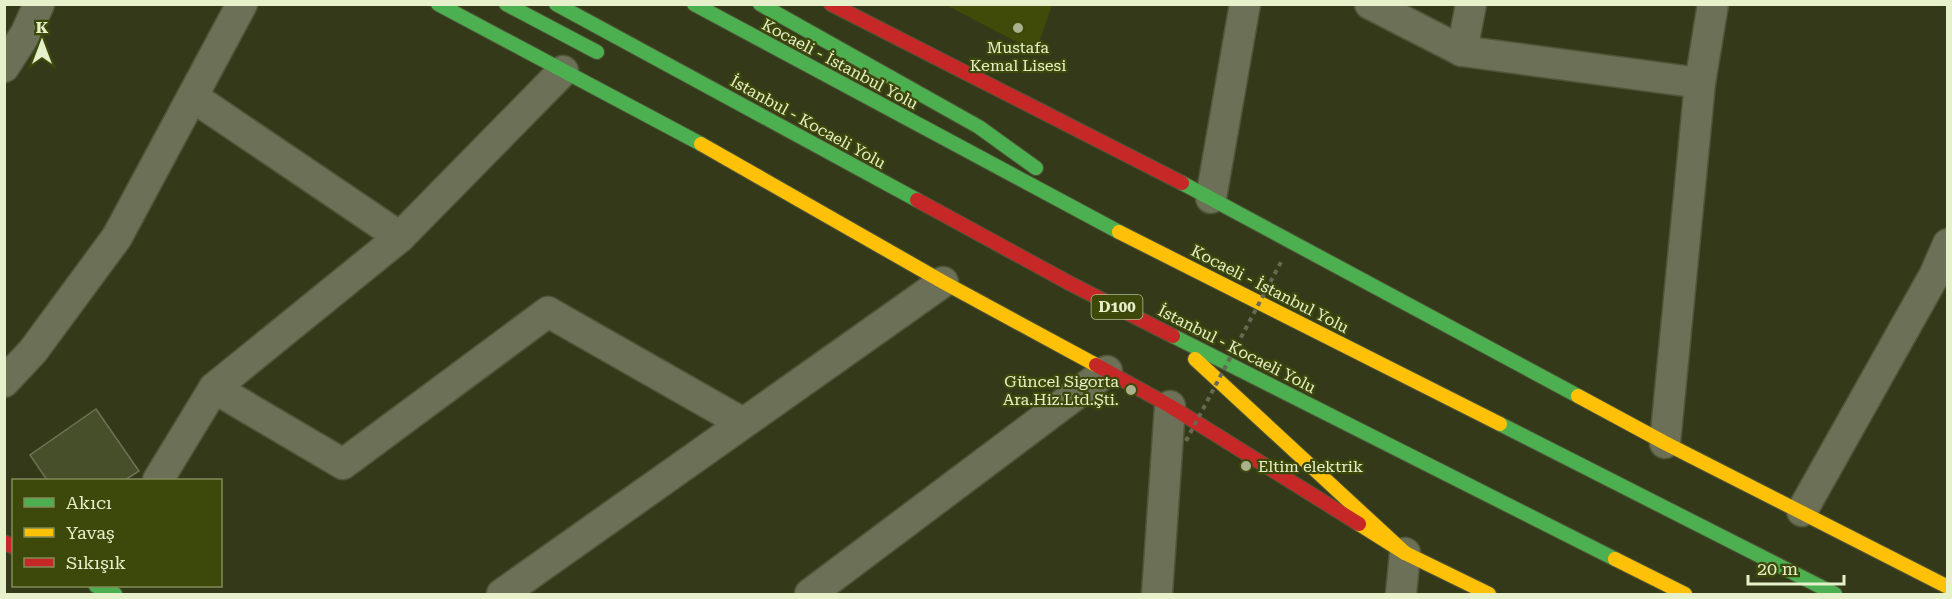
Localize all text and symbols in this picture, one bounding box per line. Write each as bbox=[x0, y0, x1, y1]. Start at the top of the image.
north arrow bbox=[12, 12, 72, 72]
street label: Kocaeli - İstanbul Yolu bbox=[759, 15, 921, 113]
text: K bbox=[36, 18, 49, 37]
marker: Mustafa Kemal Lisesi bbox=[1011, 21, 1025, 35]
place label: Mustafa Kemal Lisesi bbox=[970, 38, 1066, 75]
street label: İstanbul - Kocaeli Yolu bbox=[727, 71, 889, 173]
street label: Kocaeli - İstanbul Yolu bbox=[1188, 241, 1352, 337]
road number: D100 bbox=[1092, 295, 1142, 319]
street label: İstanbul - Kocaeli Yolu bbox=[1155, 301, 1319, 397]
place label: Güncel Sigorta Ara.Hiz.Ltd.Şti. bbox=[1003, 372, 1119, 409]
marker: Güncel Sigorta Ara.Hiz.Ltd.Şti. bbox=[1124, 383, 1138, 397]
place label: Eltim elektrik bbox=[1258, 457, 1363, 476]
marker: Eltim elektrik bbox=[1239, 459, 1253, 473]
legend bbox=[12, 479, 222, 587]
text: Akıcı bbox=[66, 492, 112, 513]
text: Yavaş bbox=[66, 522, 115, 543]
scale bar bbox=[1748, 548, 1844, 586]
text: Sıkışık bbox=[66, 552, 126, 573]
text: 20 m bbox=[1757, 558, 1798, 579]

